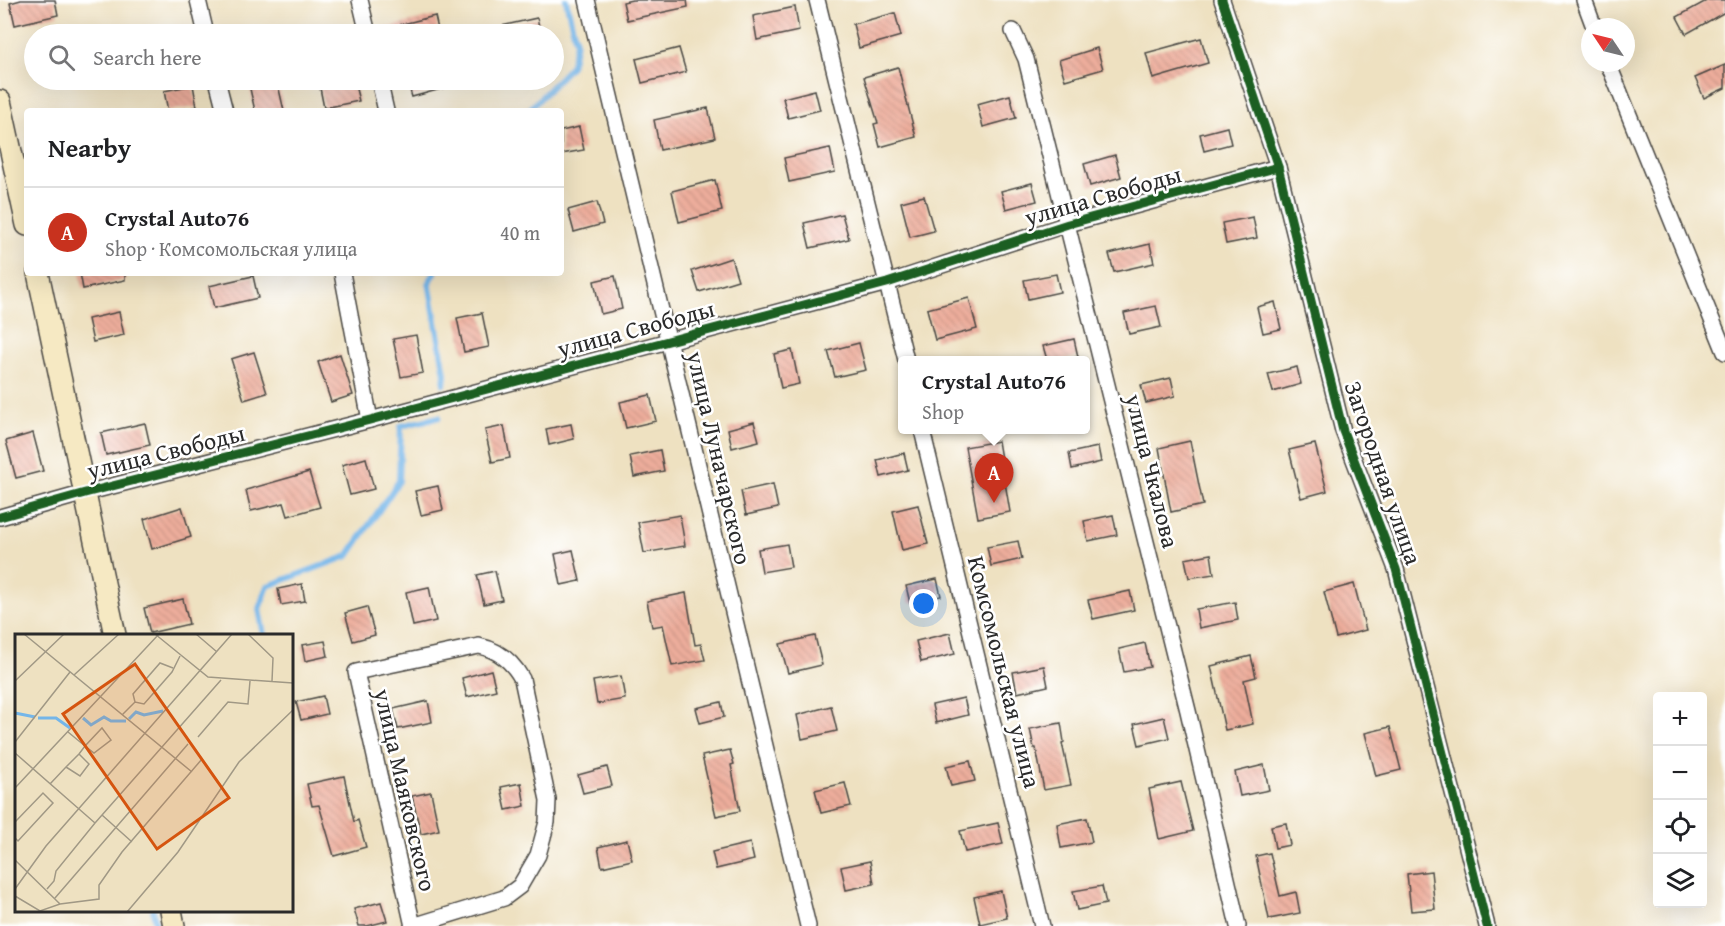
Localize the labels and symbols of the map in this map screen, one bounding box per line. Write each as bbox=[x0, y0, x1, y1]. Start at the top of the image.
north arrow bbox=[1581, 18, 1635, 72]
street label: улица Свободы bbox=[1019, 156, 1185, 235]
street label: улица Свободы bbox=[552, 291, 719, 367]
street label: улица Луначарского bbox=[678, 347, 761, 568]
street label: Загородная улица bbox=[1336, 376, 1431, 570]
street label: улица Чкалова bbox=[1116, 389, 1189, 552]
street label: улица Свободы bbox=[82, 415, 249, 488]
pin: A bbox=[974, 454, 1014, 503]
street label: Комсомольская улица bbox=[959, 552, 1050, 792]
your location bbox=[909, 589, 938, 618]
inset map bbox=[15, 634, 292, 911]
street label: улица Маяковского bbox=[365, 684, 446, 895]

